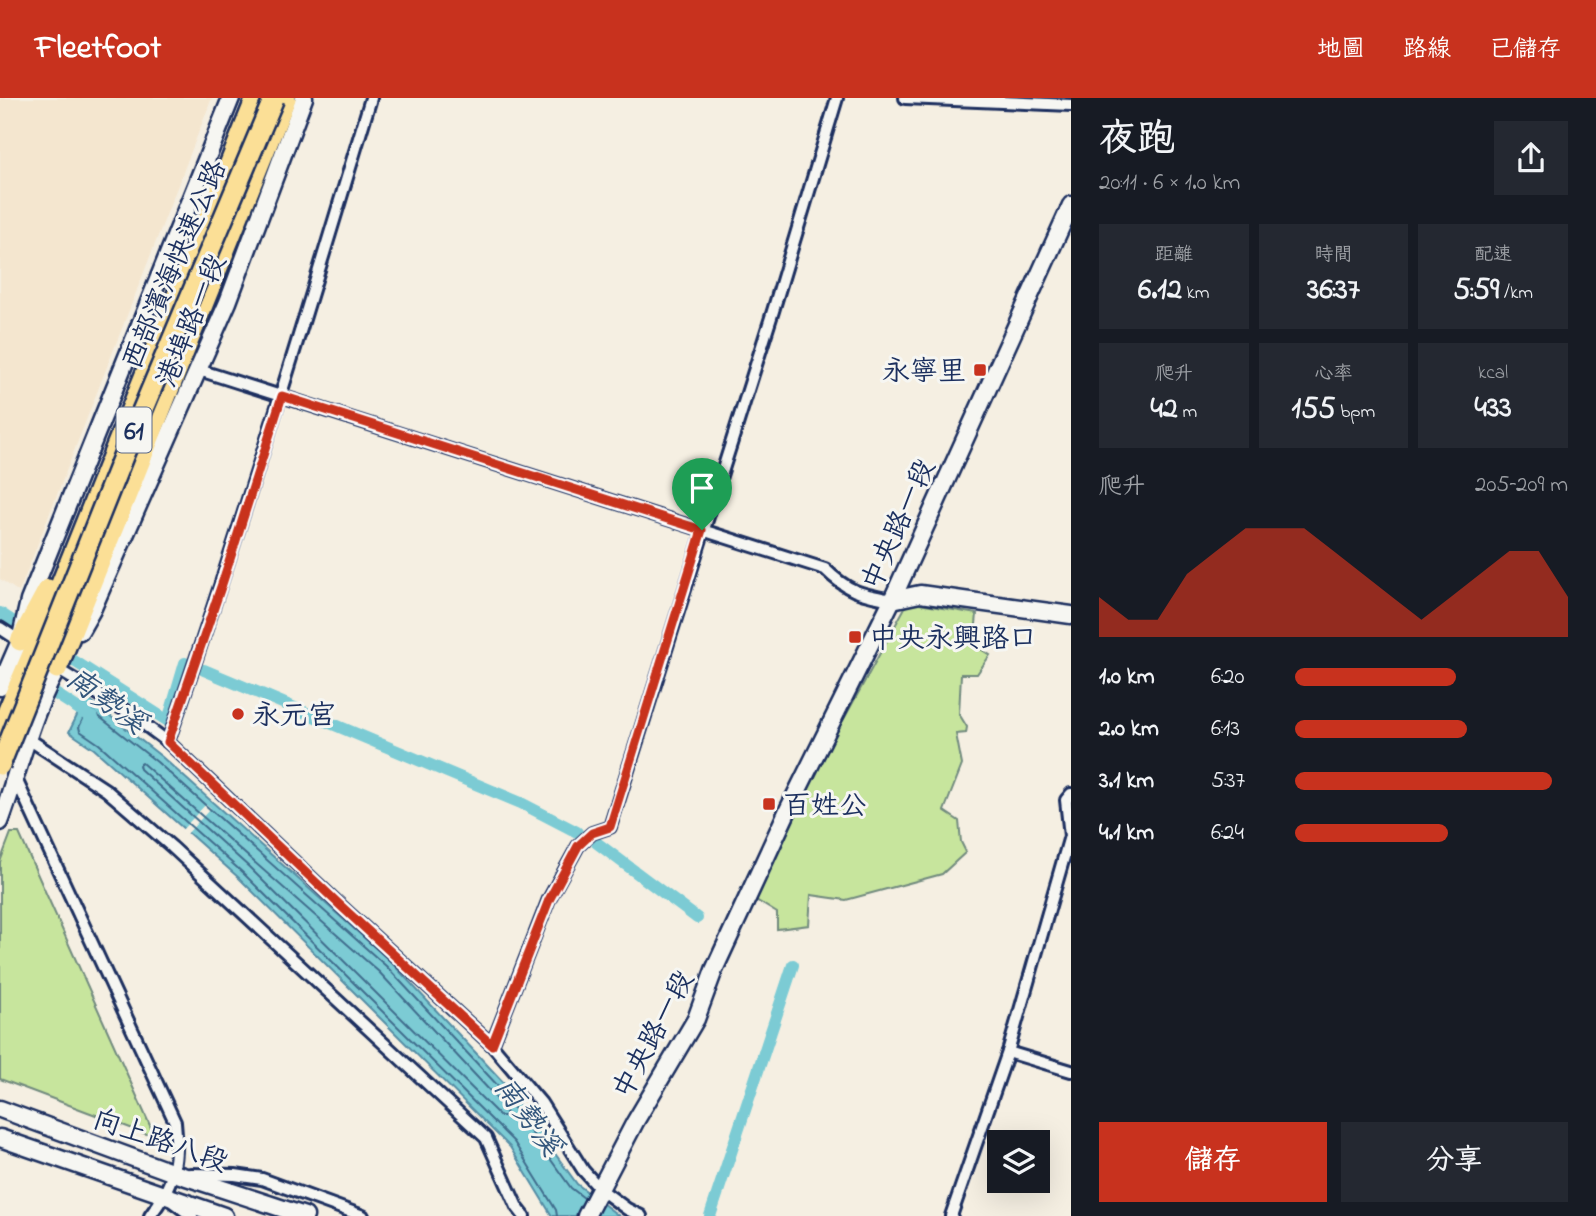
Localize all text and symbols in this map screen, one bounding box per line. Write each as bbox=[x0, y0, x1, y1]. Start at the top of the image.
text: Fleetfoot bbox=[35, 25, 161, 73]
text: 地圖 bbox=[1317, 33, 1365, 68]
text: 路線 bbox=[1403, 33, 1451, 68]
text: 已儲存 bbox=[1489, 33, 1561, 68]
text: 夜跑 bbox=[1099, 113, 1175, 169]
button: share bbox=[1494, 121, 1568, 195]
street label: 西部濱海快速公路 bbox=[114, 154, 239, 376]
text: 20:11 · 6 × 1.0 km bbox=[1099, 167, 1240, 200]
text: 距離 bbox=[1155, 242, 1193, 269]
text: 時間 bbox=[1314, 242, 1353, 269]
text: 配速 bbox=[1474, 242, 1512, 269]
street label: 港埠路一段 bbox=[148, 249, 238, 394]
text: 6.12 bbox=[1138, 269, 1182, 313]
text: 36:37 bbox=[1307, 269, 1360, 313]
text: 5:59 bbox=[1453, 269, 1499, 313]
text: km bbox=[1182, 280, 1210, 307]
text: /km bbox=[1499, 280, 1533, 307]
place label: 永寧里 bbox=[882, 353, 966, 394]
text: kcal bbox=[1478, 360, 1508, 387]
text: 爬升 bbox=[1155, 361, 1193, 388]
text: 心率 bbox=[1314, 361, 1353, 388]
marker: 永寧里 bbox=[972, 362, 988, 378]
text: 433 bbox=[1475, 387, 1512, 431]
text: 42 bbox=[1150, 388, 1178, 432]
text: 155 bbox=[1292, 388, 1335, 432]
text: m bbox=[1178, 399, 1197, 426]
text: bpm bbox=[1335, 399, 1375, 426]
road number: 61 bbox=[116, 408, 152, 452]
street label: 中央路一段 bbox=[853, 453, 947, 598]
pin bbox=[672, 458, 732, 530]
icon: arrive bbox=[683, 469, 721, 507]
text: 205–209 m bbox=[1475, 469, 1568, 502]
text: 爬升 bbox=[1099, 471, 1145, 504]
place label: 中央永興路口 bbox=[869, 620, 1037, 661]
marker: 中央永興路口 bbox=[847, 629, 863, 645]
water label: 南勢溪 bbox=[56, 658, 156, 748]
text: 1.0 km bbox=[1099, 661, 1155, 694]
text: 6:20 bbox=[1211, 661, 1244, 694]
place label: 永元宮 bbox=[252, 697, 336, 738]
marker: 永元宮 bbox=[230, 706, 246, 722]
text: 2.0 km bbox=[1099, 713, 1159, 746]
text: 6:13 bbox=[1211, 713, 1240, 746]
text: 3.1 km bbox=[1099, 765, 1154, 798]
text: 5:37 bbox=[1211, 765, 1245, 798]
place label: 百姓公 bbox=[783, 787, 867, 828]
marker: 百姓公 bbox=[761, 796, 777, 812]
text: 4.1 km bbox=[1099, 817, 1154, 850]
text: 6:24 bbox=[1211, 817, 1244, 850]
street label: 中央路一段 bbox=[604, 964, 706, 1107]
water label: 南勢溪 bbox=[482, 1069, 572, 1169]
street label: 向上路八段 bbox=[87, 1100, 233, 1184]
button: 儲存 bbox=[1099, 1122, 1327, 1202]
button: 分享 bbox=[1341, 1122, 1568, 1202]
map controls bbox=[987, 1130, 1050, 1193]
button: layers bbox=[987, 1130, 1050, 1193]

